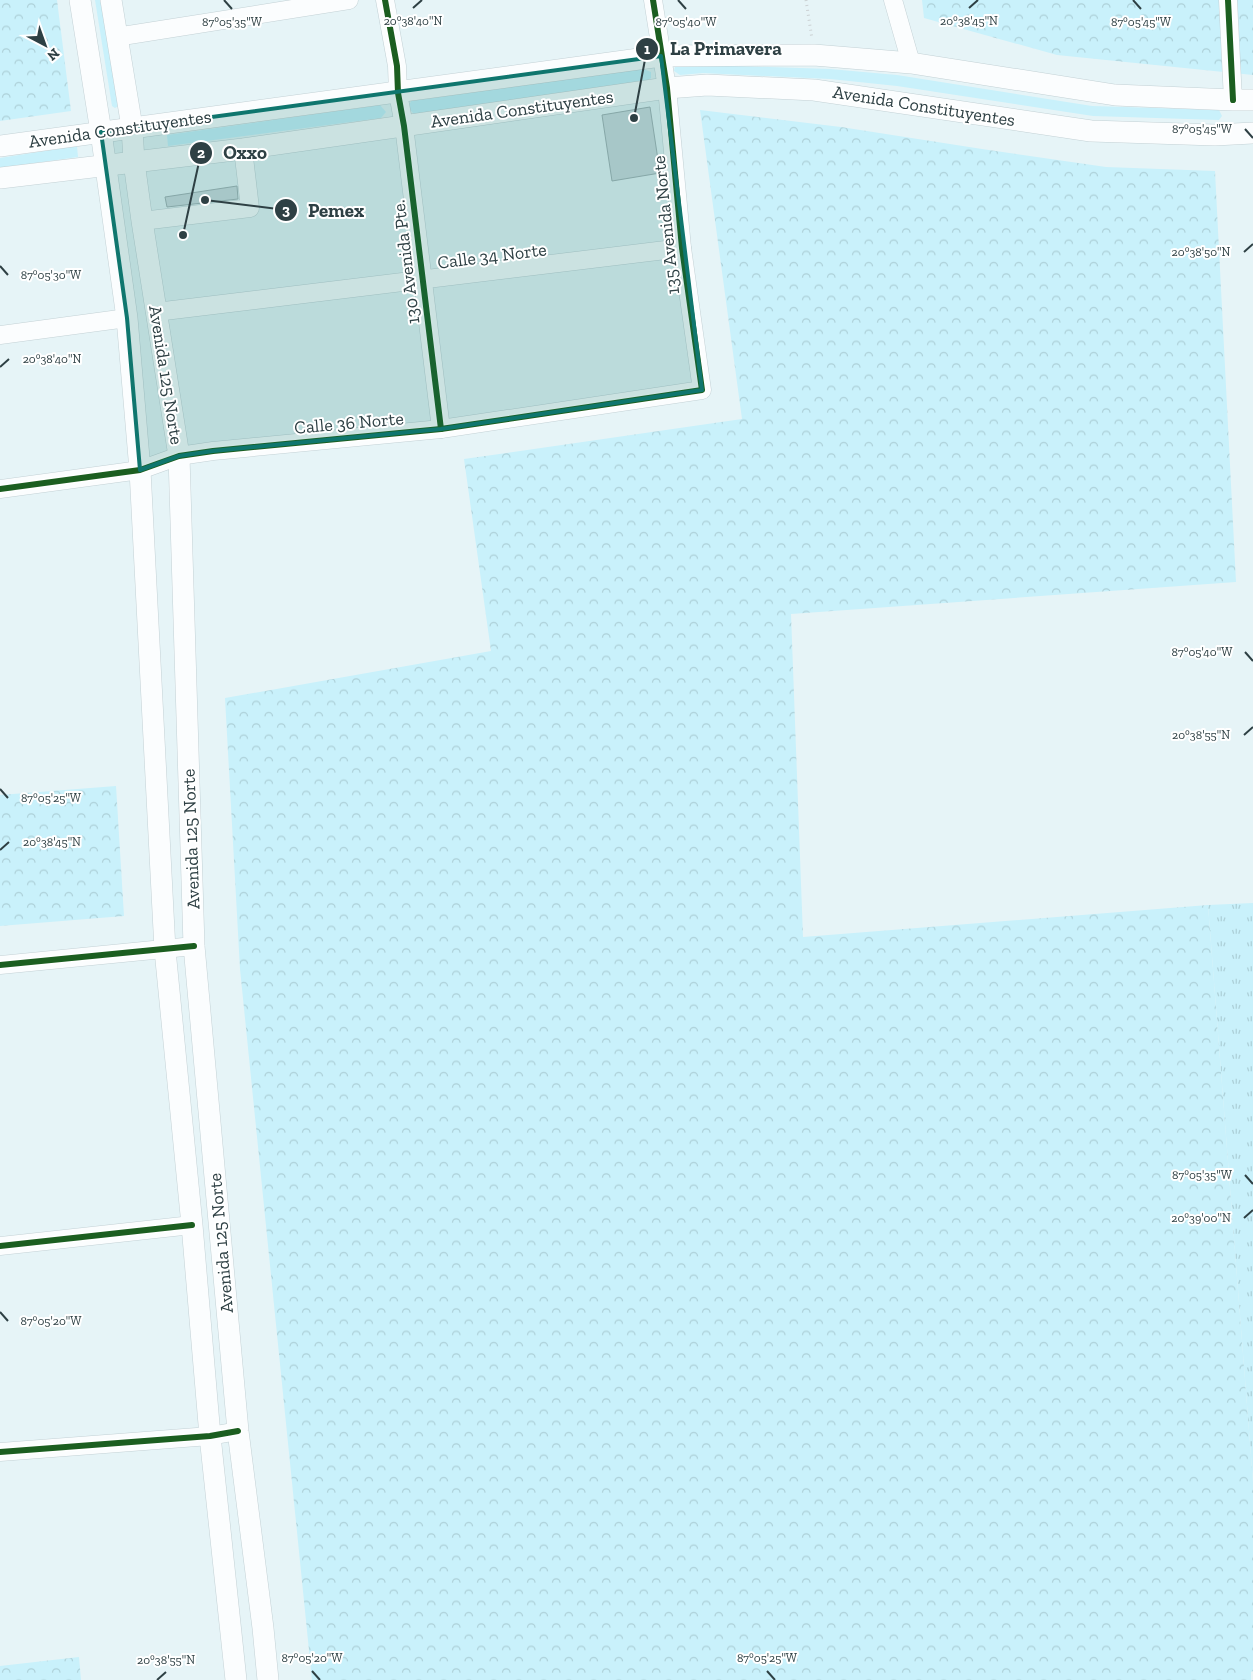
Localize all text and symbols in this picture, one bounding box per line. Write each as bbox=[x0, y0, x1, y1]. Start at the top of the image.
text: 20°38'40"N bbox=[384, 14, 442, 28]
text: 20°38'45"N bbox=[940, 14, 998, 28]
text: 87°05'35"W bbox=[202, 15, 263, 29]
text: 87°05'40"W bbox=[656, 15, 717, 29]
text: 87°05'45"W bbox=[1111, 15, 1172, 29]
north arrow bbox=[20, 20, 70, 70]
callout: La Primavera bbox=[635, 32, 792, 66]
text: La Primavera bbox=[670, 37, 782, 60]
text: 1 bbox=[644, 40, 650, 58]
text: N bbox=[43, 45, 63, 65]
street label: Avenida Constituyentes bbox=[831, 81, 1017, 131]
street label: Avenida Constituyentes bbox=[429, 85, 615, 133]
street label: Avenida Constituyentes bbox=[27, 105, 213, 153]
text: 87°05'45"W bbox=[1172, 122, 1233, 136]
callout: Oxxo bbox=[189, 136, 277, 170]
text: Oxxo bbox=[223, 141, 267, 164]
text: 2 bbox=[197, 144, 205, 162]
street label: 135 Avenida Norte bbox=[648, 154, 684, 296]
callout: Pemex bbox=[273, 193, 375, 227]
text: Pemex bbox=[308, 199, 364, 222]
street label: 130 Avenida Pte. bbox=[387, 199, 425, 325]
text: 3 bbox=[282, 201, 290, 219]
street label: Calle 34 Norte bbox=[436, 238, 548, 274]
text: 20°38'50"N bbox=[1172, 245, 1231, 259]
text: 87°05'30"W bbox=[21, 268, 82, 282]
street label: Avenida 125 Norte bbox=[144, 304, 188, 446]
text: 20°38'40"N bbox=[23, 352, 81, 366]
street label: Calle 36 Norte bbox=[293, 407, 405, 439]
text: 87°05'40"W bbox=[1172, 645, 1233, 659]
text: 20°38'55"N bbox=[1172, 728, 1230, 742]
street label: Avenida 125 Norte bbox=[178, 768, 204, 910]
text: 87°05'25"W bbox=[21, 791, 82, 805]
text: 20°38'45"N bbox=[23, 835, 81, 849]
text: 87°05'35"W bbox=[1172, 1168, 1233, 1182]
street label: Avenida 125 Norte bbox=[204, 1172, 238, 1314]
text: 20°39'00"N bbox=[1171, 1211, 1231, 1225]
text: 87°05'20"W bbox=[21, 1314, 82, 1328]
text: 87°05'20"W bbox=[282, 1651, 343, 1665]
text: 87°05'25"W bbox=[737, 1651, 798, 1665]
text: 20°38'55"N bbox=[137, 1653, 195, 1667]

